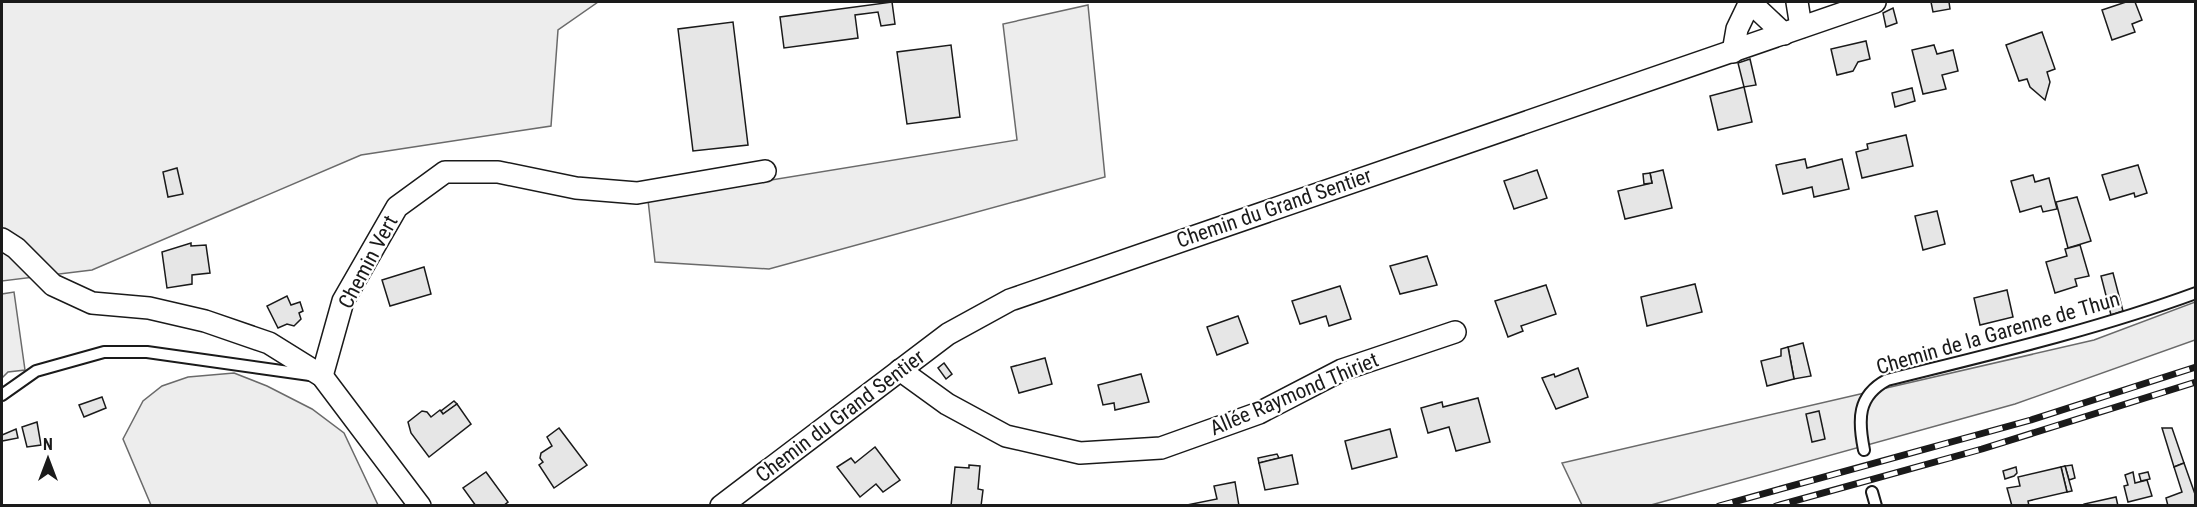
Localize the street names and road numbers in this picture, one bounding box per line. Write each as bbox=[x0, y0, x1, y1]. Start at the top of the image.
street label: Chemin du Grand Sentier bbox=[1173, 163, 1375, 253]
street label: Chemin Vert bbox=[334, 211, 402, 313]
street label: Chemin de la Garenne de Thun bbox=[1874, 287, 2122, 379]
street label: Chemin du Grand Sentier bbox=[751, 345, 929, 487]
street label: Allée Raymond Thiriet bbox=[1206, 348, 1382, 440]

